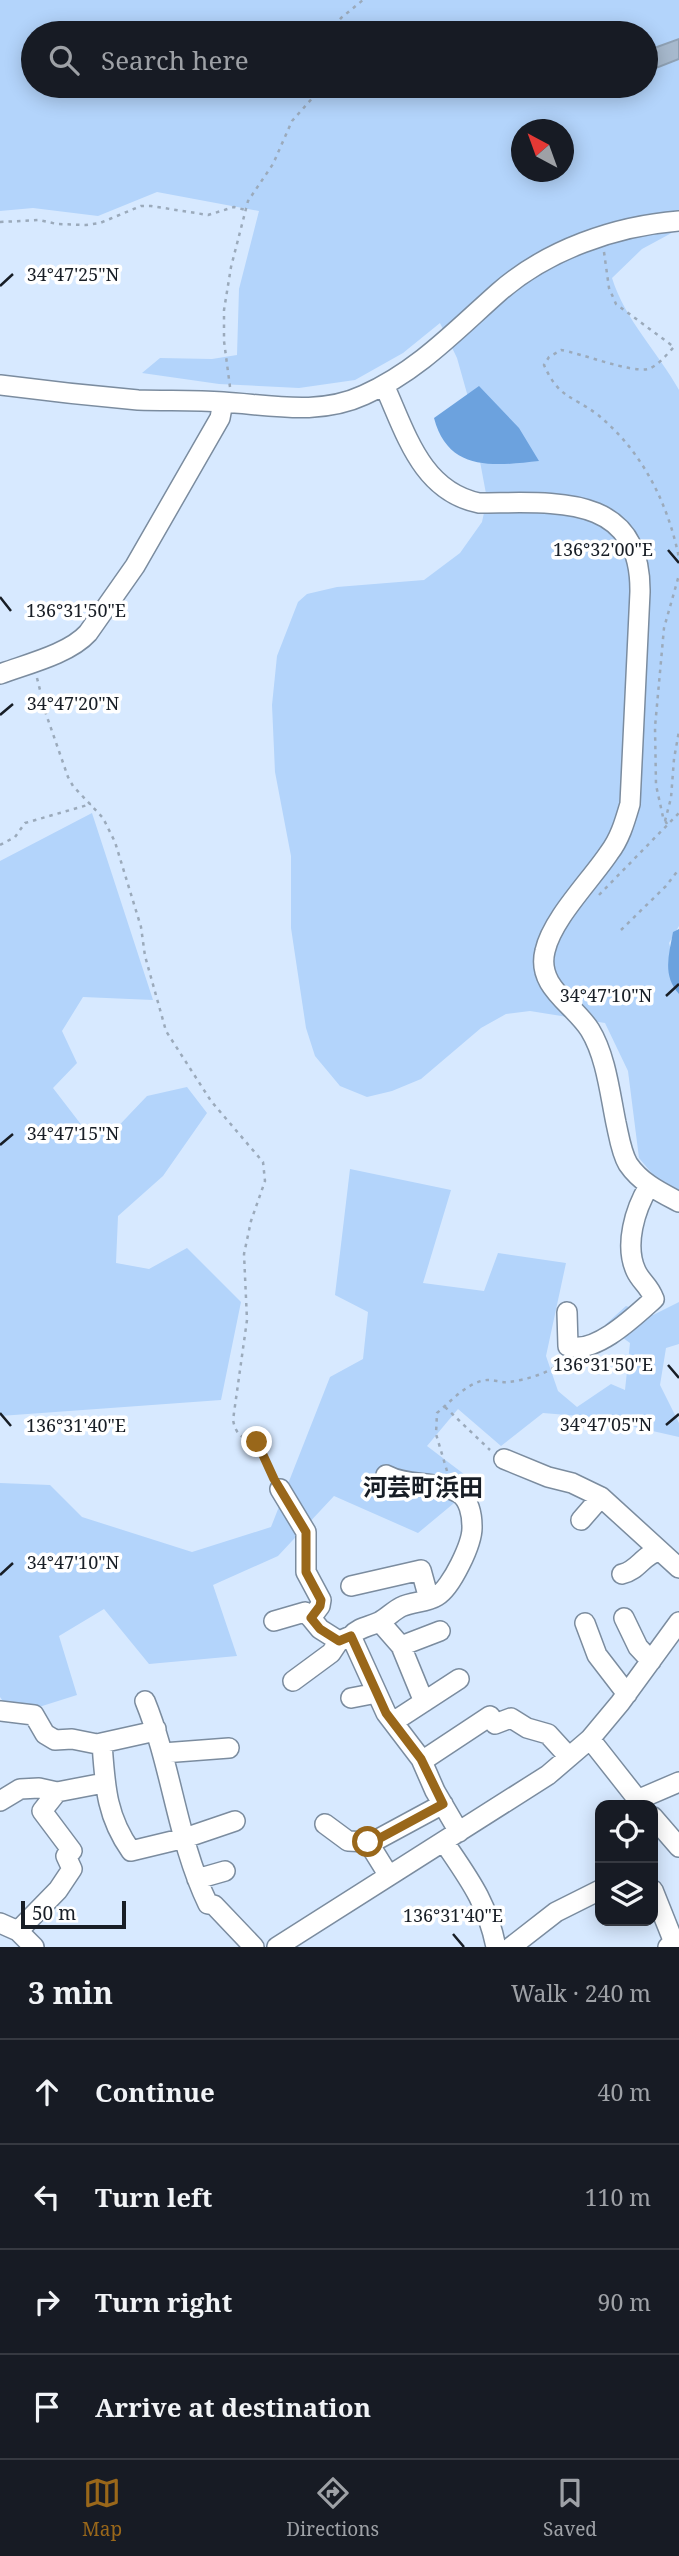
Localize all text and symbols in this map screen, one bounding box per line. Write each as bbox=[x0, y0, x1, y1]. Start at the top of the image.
search box bbox=[21, 21, 658, 98]
icon: search bbox=[45, 41, 83, 79]
text: Search here bbox=[101, 42, 249, 78]
north arrow bbox=[511, 119, 574, 182]
text: 34°47'25"N bbox=[27, 262, 120, 286]
text: 136°32'00"E bbox=[553, 537, 653, 561]
text: 136°31'50"E bbox=[26, 598, 126, 622]
text: 34°47'20"N bbox=[27, 691, 120, 715]
text: 34°47'10"N bbox=[560, 983, 653, 1007]
text: 34°47'15"N bbox=[27, 1121, 120, 1145]
text: 136°31'50"E bbox=[553, 1352, 653, 1376]
text: 34°47'05"N bbox=[560, 1412, 653, 1436]
text: 136°31'40"E bbox=[26, 1413, 126, 1437]
route end bbox=[241, 1426, 272, 1457]
district label: 河芸町浜田 bbox=[363, 1470, 483, 1503]
text: 34°47'10"N bbox=[27, 1550, 120, 1574]
map controls bbox=[595, 1800, 658, 1926]
button: locate bbox=[595, 1800, 658, 1863]
route start bbox=[352, 1826, 383, 1857]
button: layers bbox=[595, 1863, 658, 1926]
scale bar bbox=[21, 1898, 126, 1930]
text: 50 m bbox=[32, 1900, 76, 1926]
text: 136°31'40"E bbox=[403, 1903, 503, 1927]
text: 3 min bbox=[28, 1972, 113, 2013]
text: Walk · 240 m bbox=[511, 1977, 651, 2009]
icon: ahead bbox=[28, 2073, 66, 2111]
text: Continue bbox=[95, 2074, 215, 2110]
text: 40 m bbox=[598, 2076, 651, 2108]
icon: left bbox=[28, 2178, 66, 2216]
text: Turn left bbox=[95, 2179, 212, 2215]
text: 110 m bbox=[585, 2181, 651, 2213]
icon: right bbox=[28, 2283, 66, 2321]
text: Turn right bbox=[95, 2284, 232, 2320]
text: 90 m bbox=[598, 2286, 651, 2318]
icon: arrive bbox=[28, 2388, 66, 2426]
text: Arrive at destination bbox=[95, 2389, 371, 2425]
tab: Map bbox=[82, 2474, 122, 2542]
tab: Directions bbox=[286, 2474, 379, 2542]
tab: Saved bbox=[543, 2474, 597, 2542]

